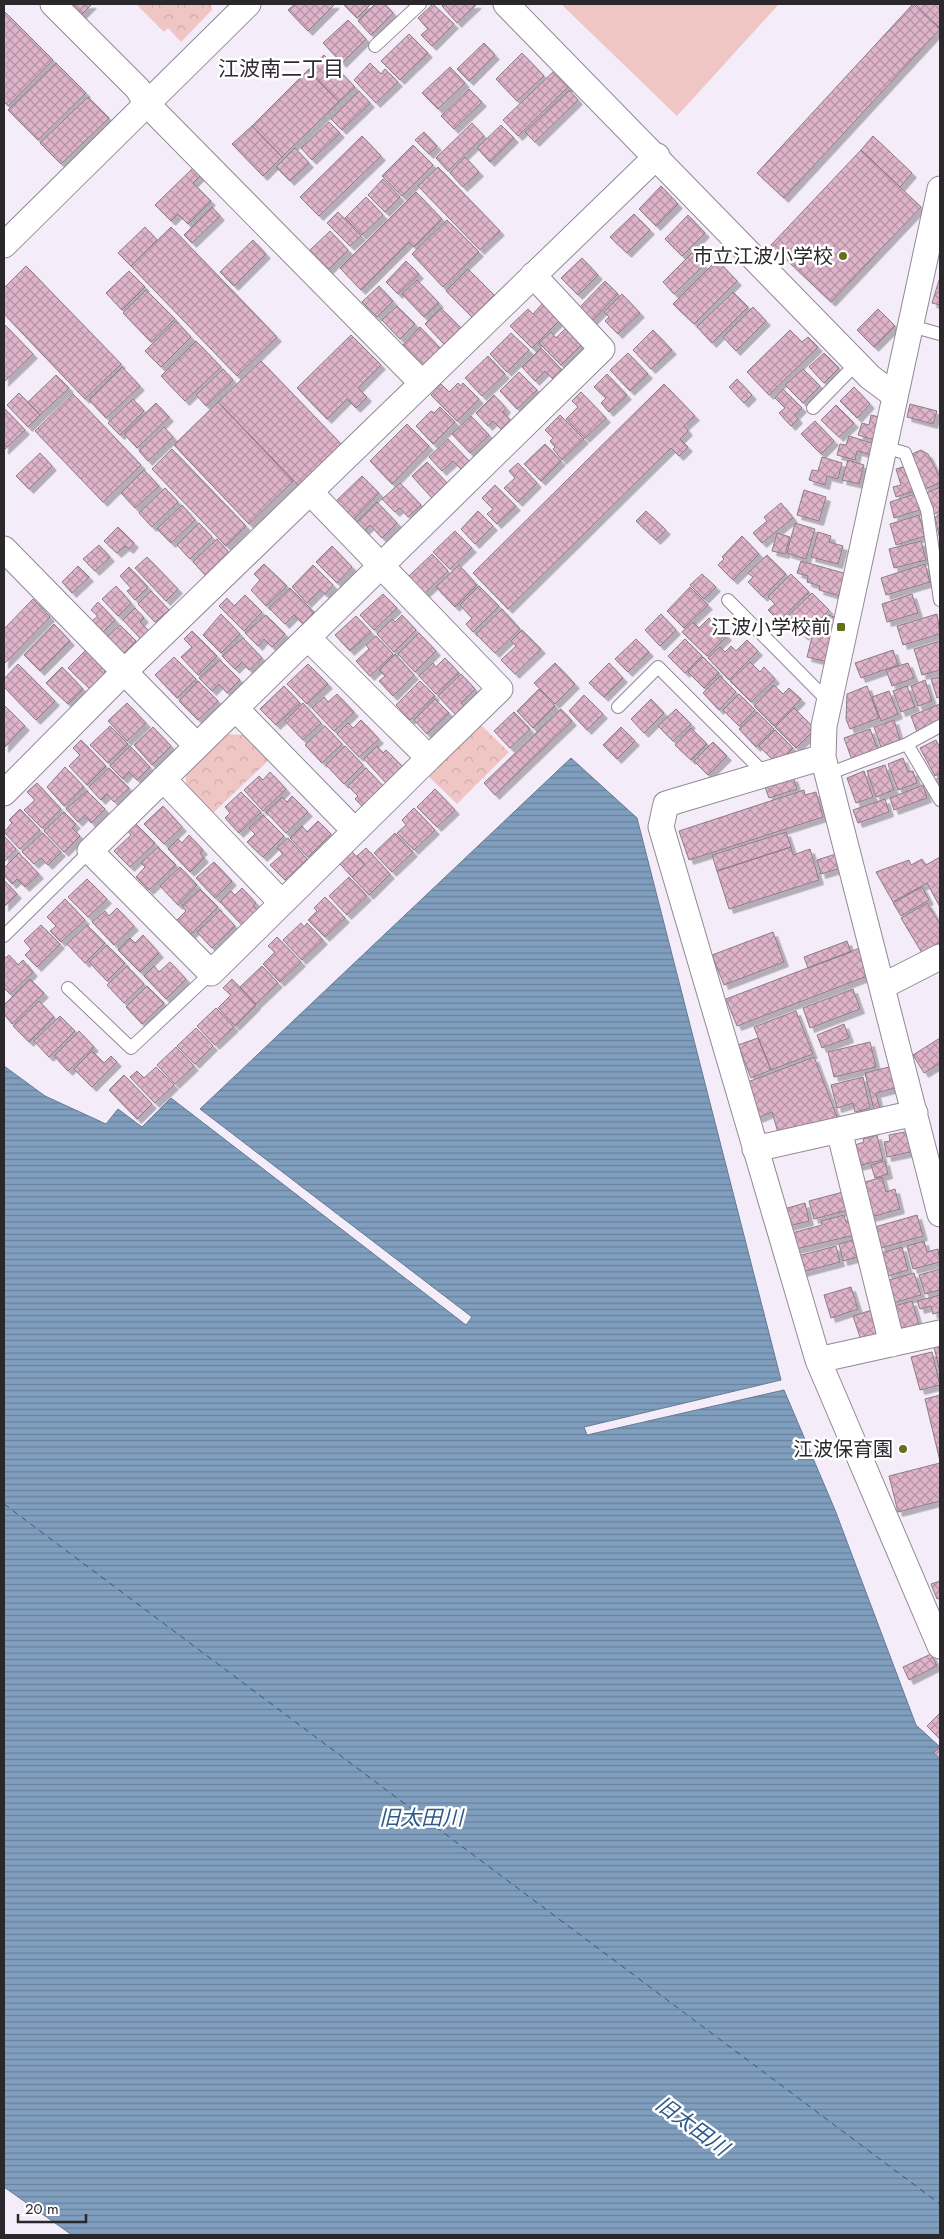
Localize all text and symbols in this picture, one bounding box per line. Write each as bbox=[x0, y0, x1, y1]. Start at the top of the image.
district label: 江波南二丁目 bbox=[218, 54, 344, 84]
place label: 市立江波小学校 bbox=[693, 242, 833, 271]
marker: 市立江波小学校 bbox=[837, 250, 849, 262]
place label: 江波小学校前 bbox=[711, 613, 831, 642]
marker: 江波小学校前 bbox=[835, 621, 847, 633]
place label: 江波保育園 bbox=[793, 1435, 893, 1464]
marker: 江波保育園 bbox=[897, 1443, 909, 1455]
water label: 旧太田川 bbox=[379, 1803, 465, 1833]
water label: 旧太田川 bbox=[649, 2089, 736, 2164]
scale bar bbox=[18, 2192, 85, 2224]
text: 20 m bbox=[25, 2198, 59, 2220]

